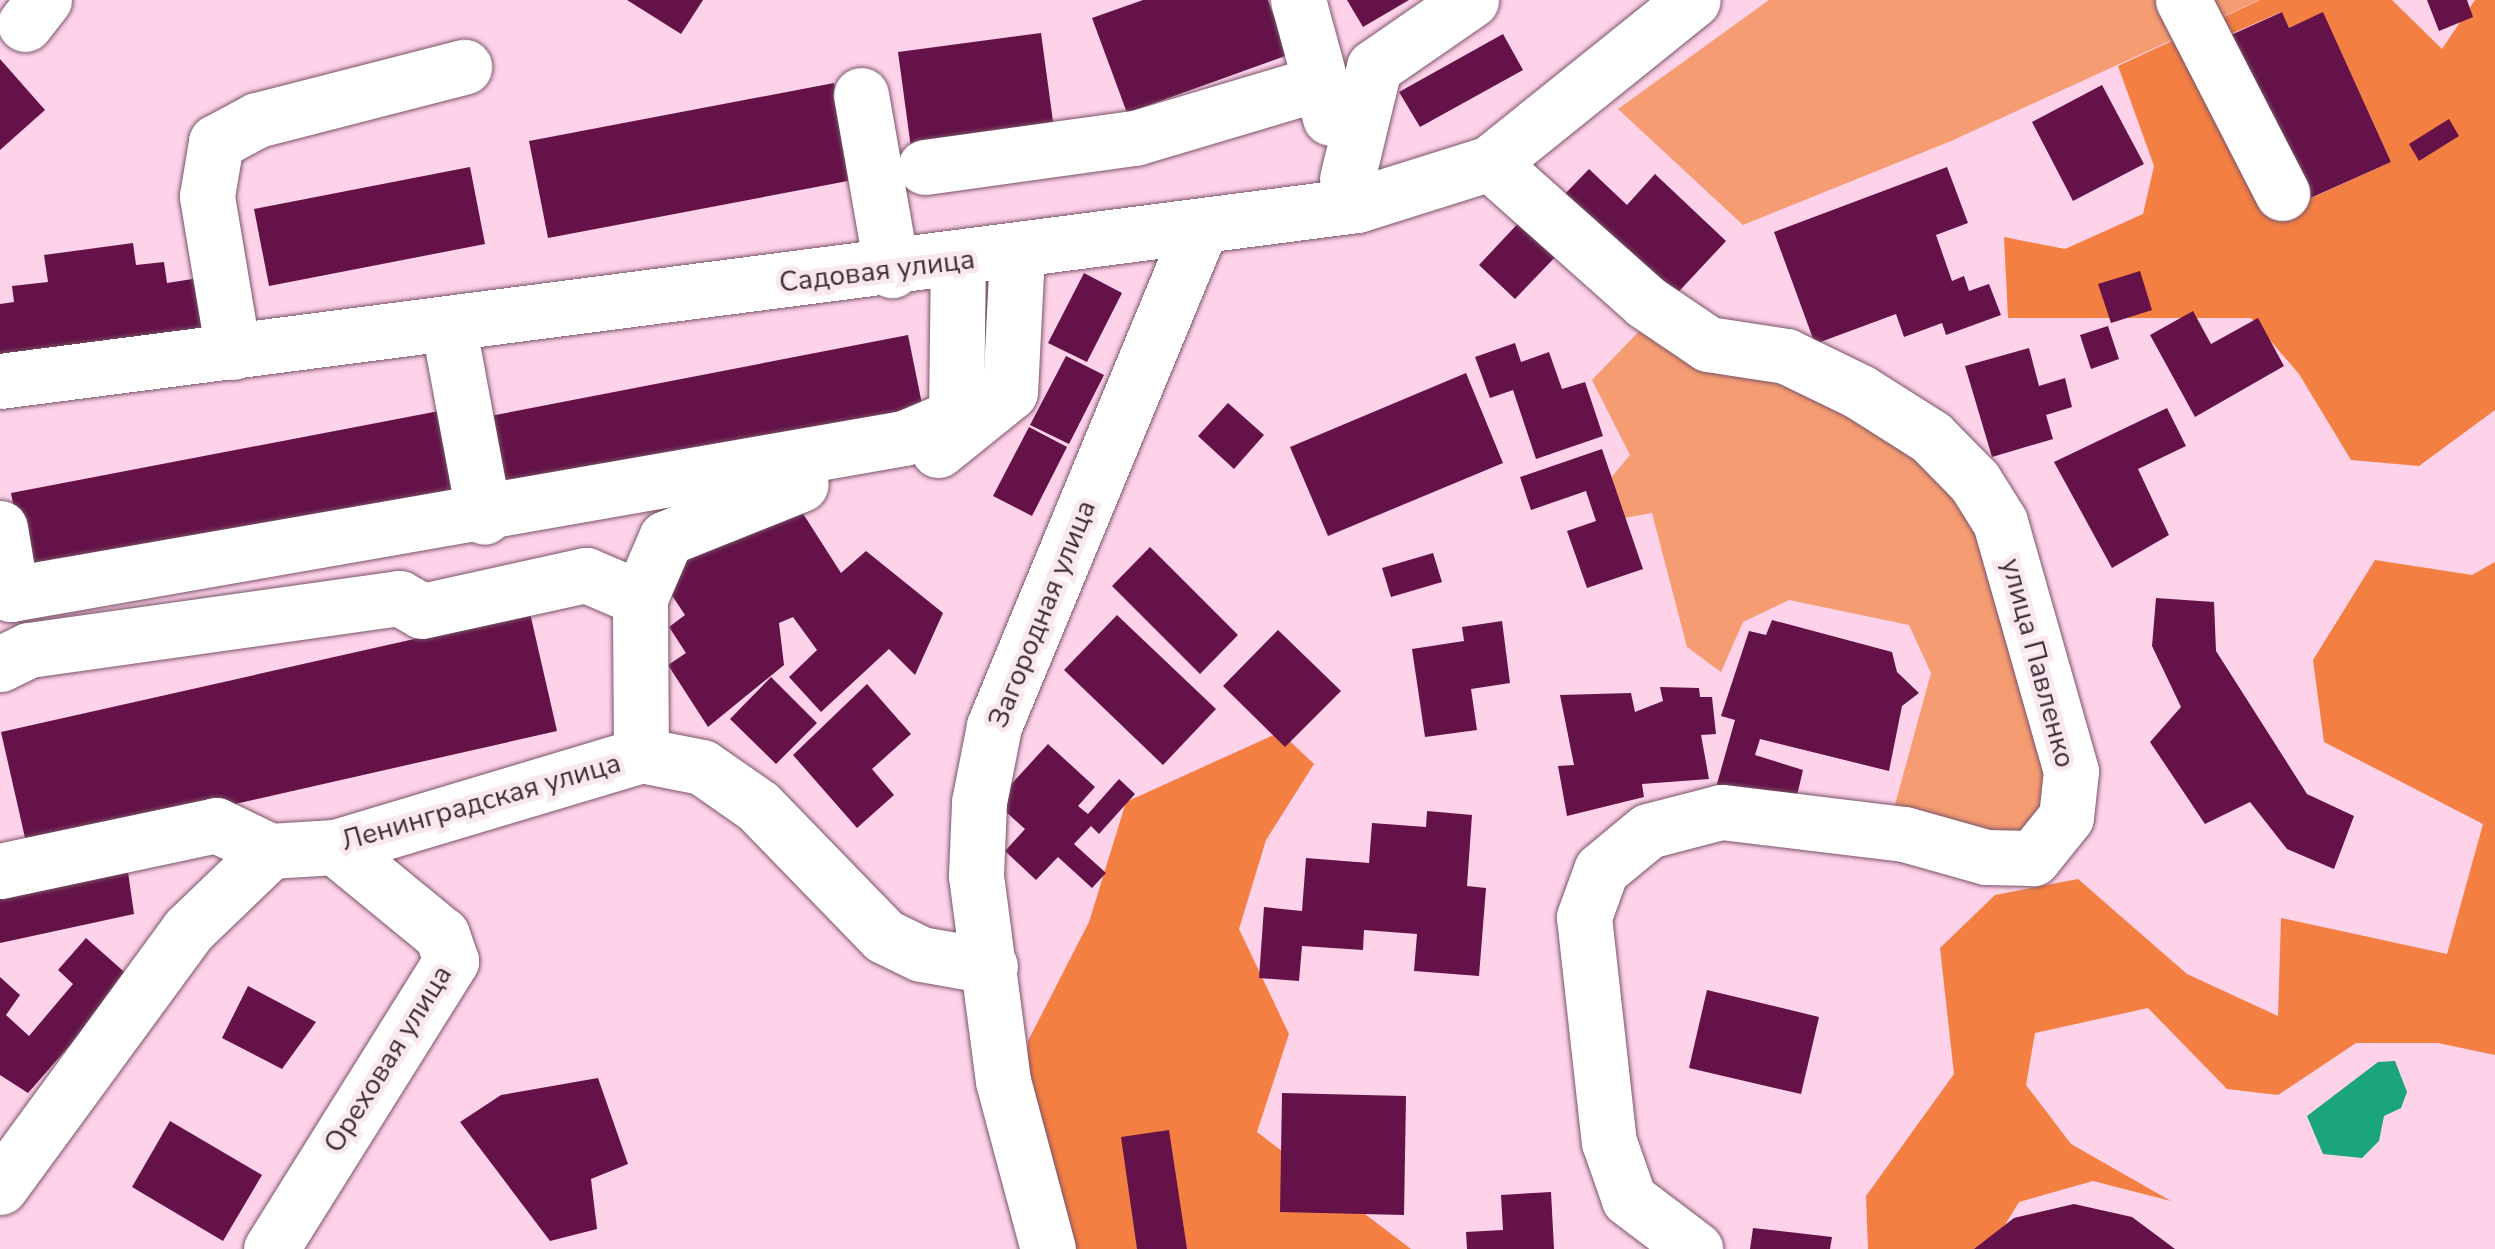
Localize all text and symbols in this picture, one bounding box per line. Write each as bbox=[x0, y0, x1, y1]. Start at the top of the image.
street label: Садовая улица bbox=[777, 242, 977, 300]
street label: Загородная улица bbox=[981, 496, 1103, 732]
street label: улица Павленко bbox=[1994, 555, 2082, 771]
street label: Ленинградская улица bbox=[337, 746, 625, 858]
street label: Ореховая улица bbox=[317, 959, 459, 1159]

